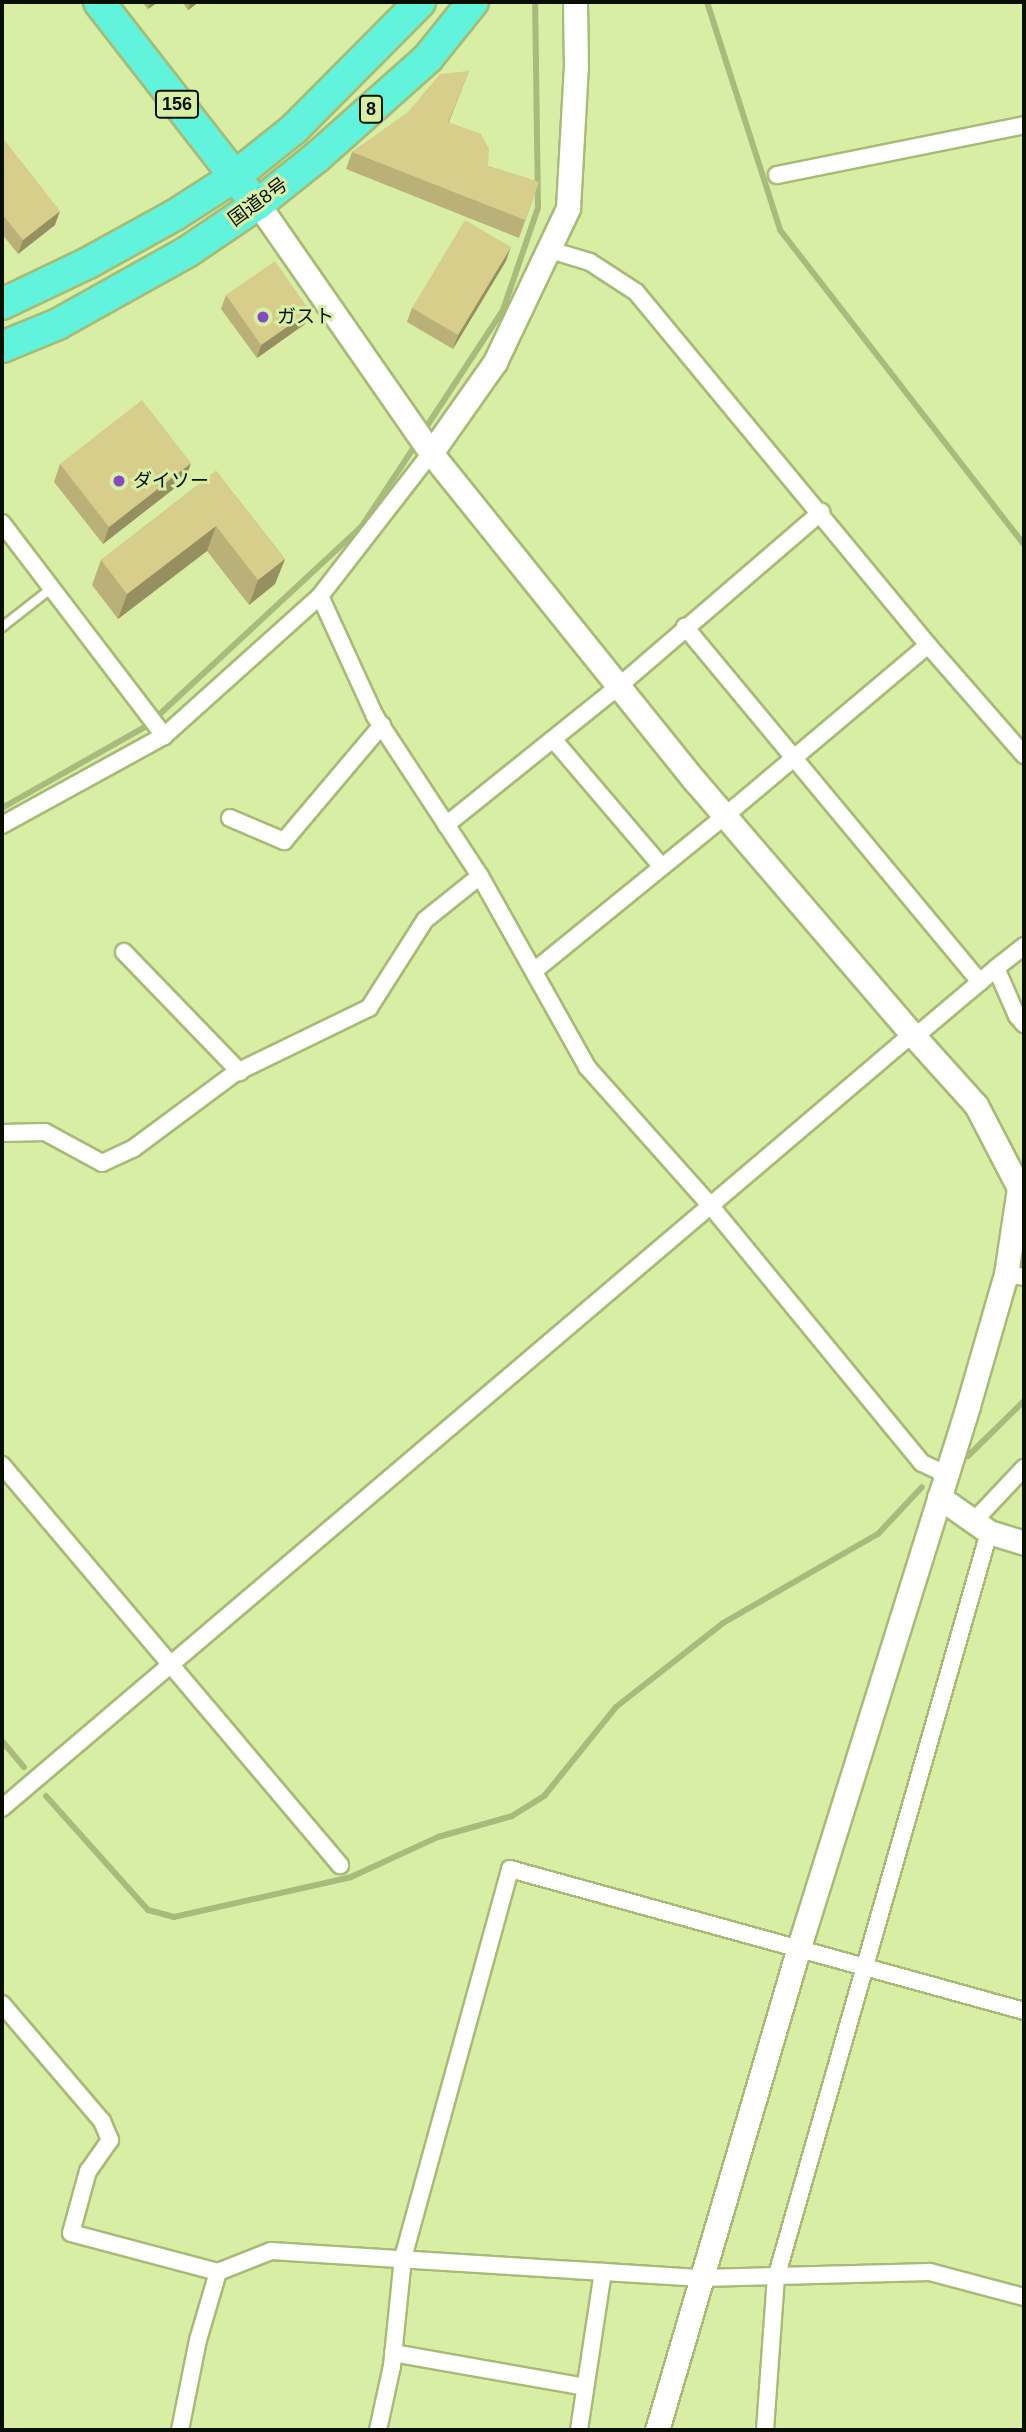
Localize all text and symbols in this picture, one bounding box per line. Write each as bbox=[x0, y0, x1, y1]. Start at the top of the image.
road number: 156 bbox=[154, 90, 200, 119]
road number: 8 bbox=[359, 94, 383, 124]
street label: 国道8号 bbox=[224, 173, 292, 231]
place label: ガスト bbox=[277, 306, 334, 328]
marker: ガスト bbox=[255, 309, 271, 325]
place label: ダイソー bbox=[133, 470, 209, 492]
marker: ダイソー bbox=[111, 473, 127, 489]

